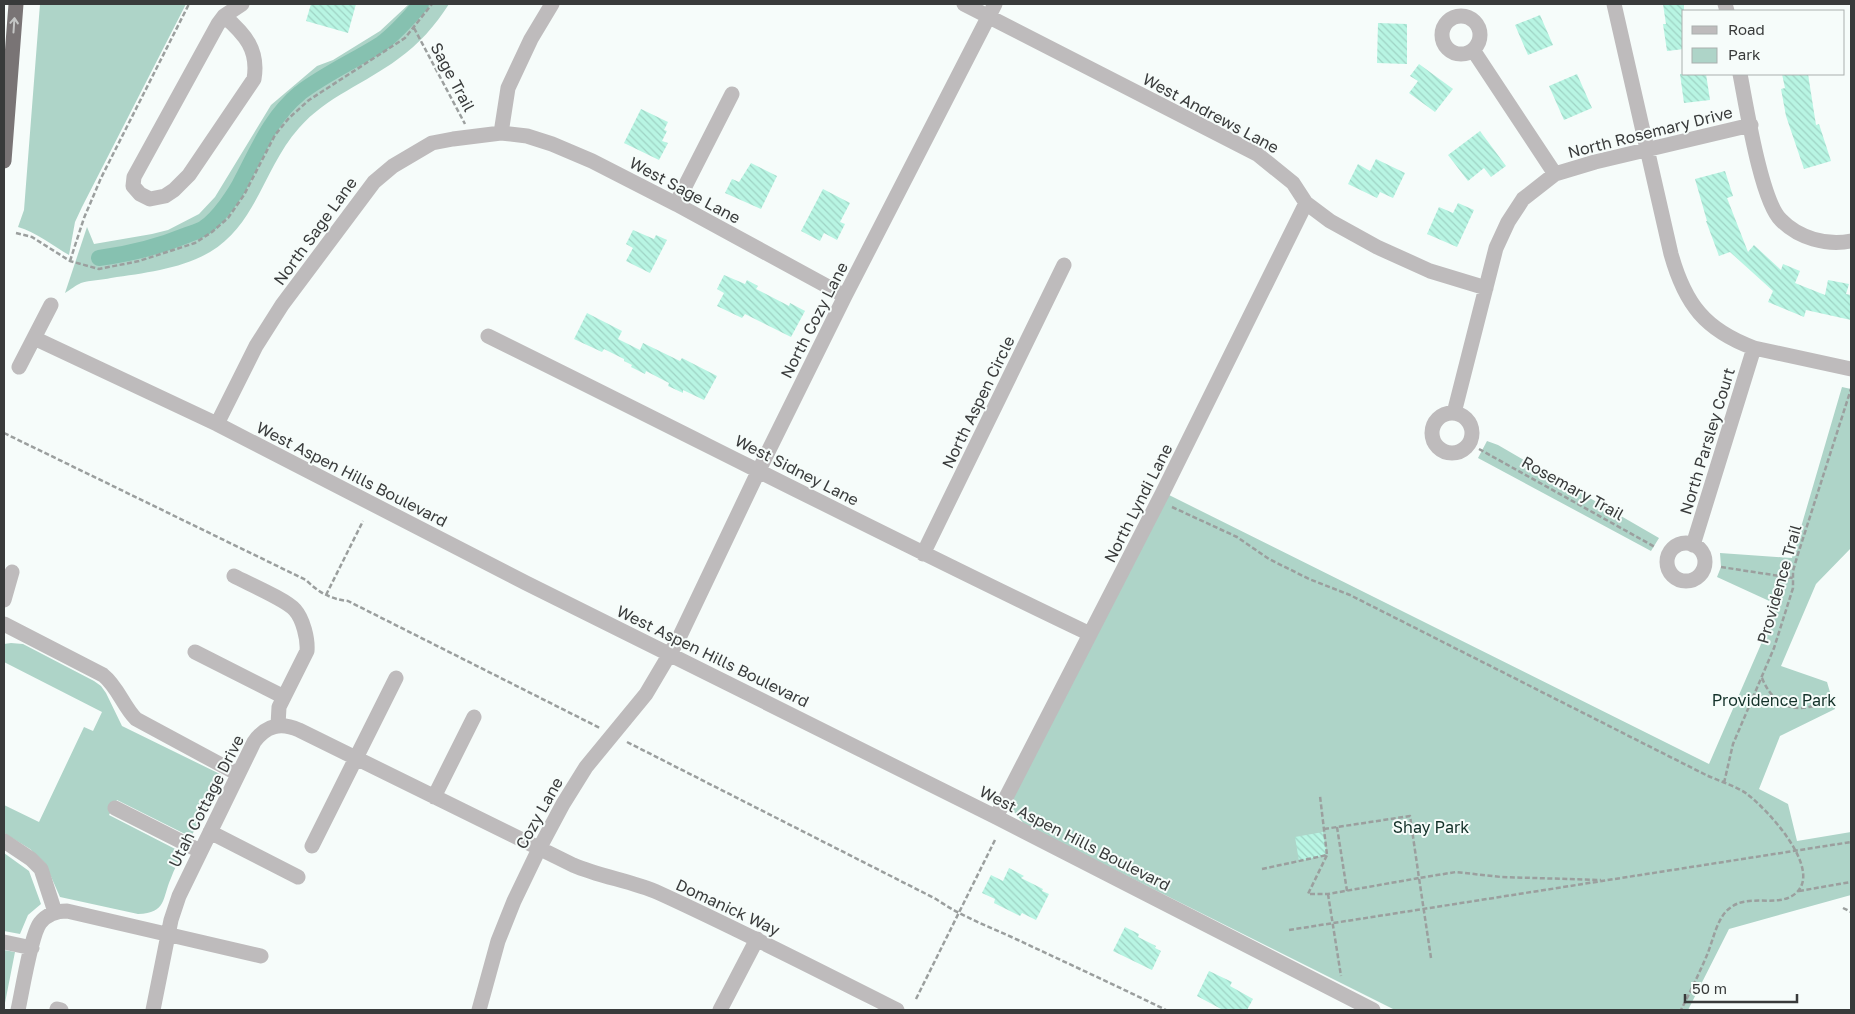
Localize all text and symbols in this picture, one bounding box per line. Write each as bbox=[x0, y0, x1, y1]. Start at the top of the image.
legend bbox=[1682, 10, 1845, 75]
one-way arrow bbox=[10, 18, 19, 34]
text: Road bbox=[1728, 20, 1765, 38]
street label: Sage Trail bbox=[426, 39, 480, 115]
text: Park bbox=[1728, 45, 1761, 63]
street label: West Andrews Lane bbox=[1139, 69, 1283, 157]
street label: North Rosemary Drive bbox=[1566, 102, 1734, 162]
street label: West Sage Lane bbox=[626, 152, 744, 228]
street label: North Sage Lane bbox=[269, 173, 361, 289]
street label: North Cozy Lane bbox=[776, 259, 852, 381]
street label: North Aspen Circle bbox=[937, 333, 1019, 471]
street label: North Parsley Court bbox=[1675, 365, 1739, 517]
street label: West Aspen Hills Boulevard bbox=[253, 417, 451, 531]
street label: West Sidney Lane bbox=[732, 430, 862, 510]
street label: North Lyndi Lane bbox=[1099, 440, 1177, 566]
street label: Rosemary Trail bbox=[1518, 452, 1628, 524]
street label: Providence Trail bbox=[1752, 522, 1806, 646]
street label: West Aspen Hills Boulevard bbox=[614, 601, 812, 711]
park label: Providence Park bbox=[1712, 690, 1836, 710]
street label: Utah Cottage Drive bbox=[164, 731, 248, 871]
street label: Cozy Lane bbox=[511, 774, 567, 852]
street label: West Aspen Hills Boulevard bbox=[976, 781, 1174, 895]
park label: Shay Park bbox=[1393, 817, 1469, 837]
street label: Domanick Way bbox=[673, 874, 783, 940]
scale bar bbox=[1685, 972, 1798, 1004]
text: 50 m bbox=[1692, 979, 1727, 997]

